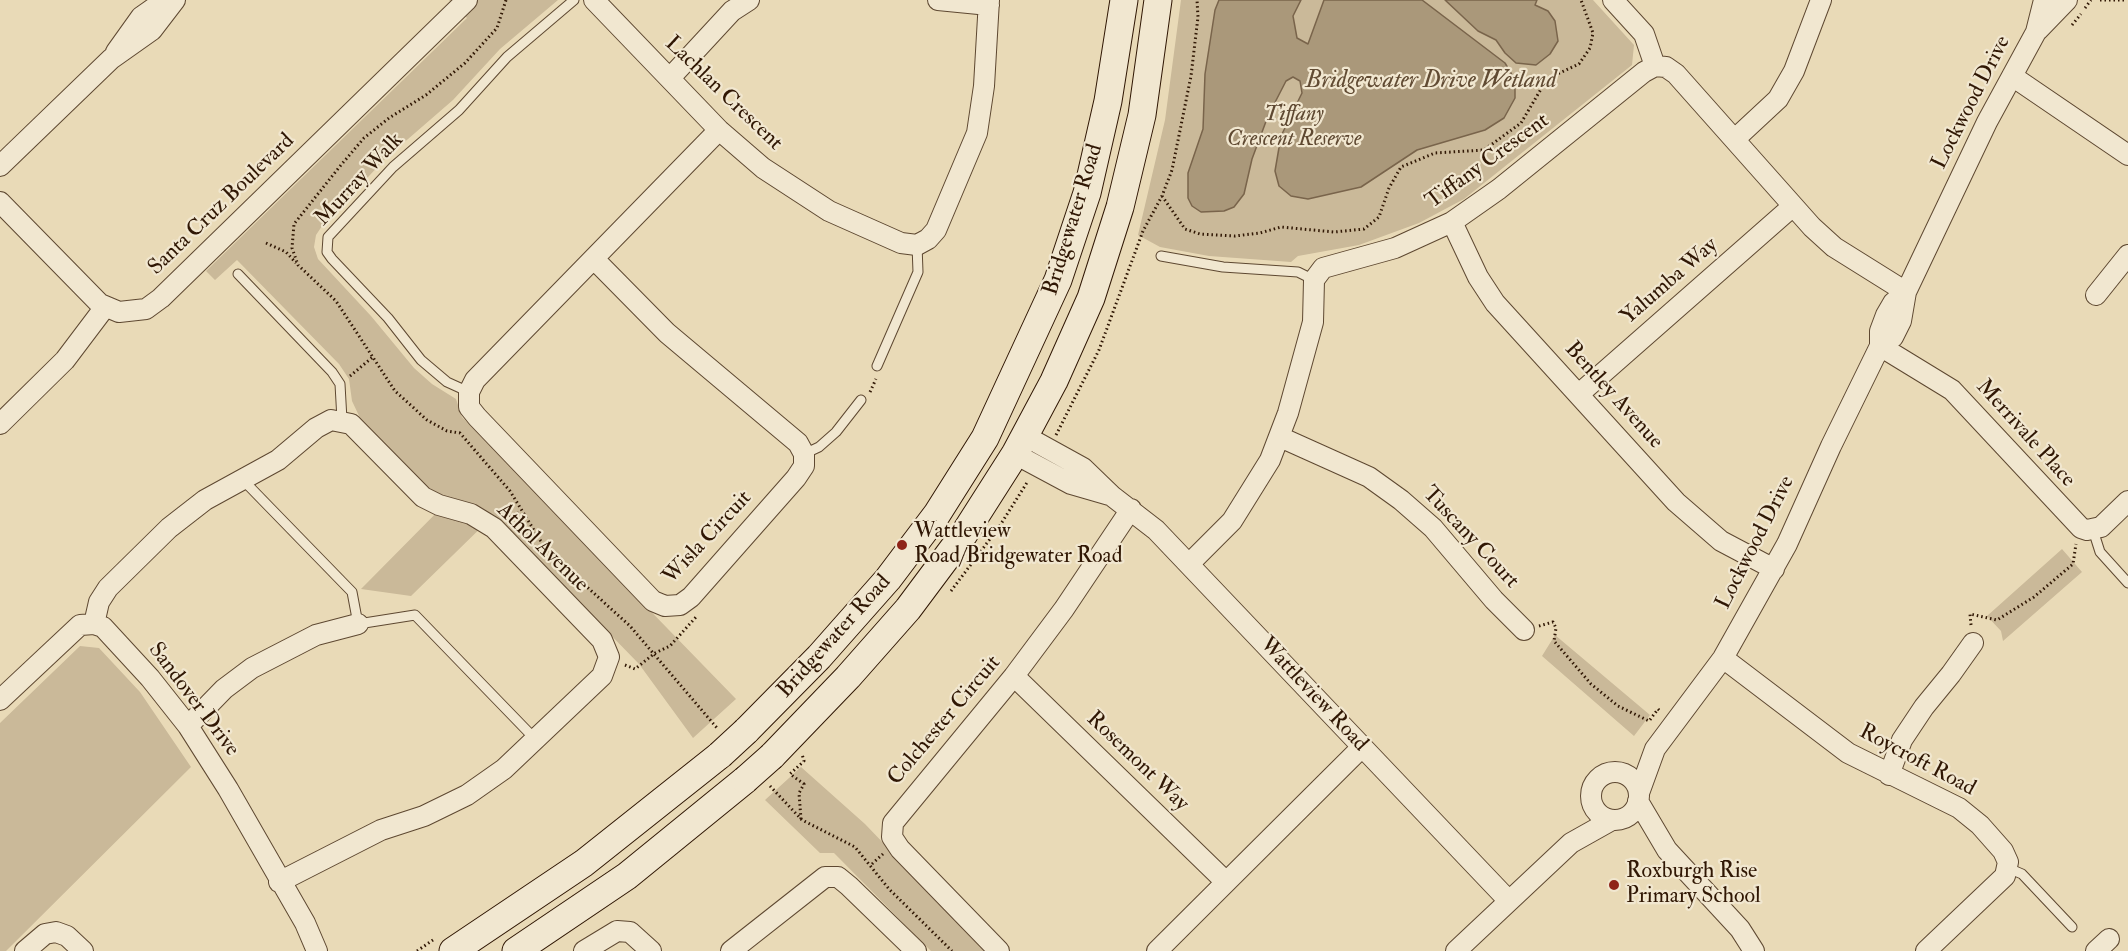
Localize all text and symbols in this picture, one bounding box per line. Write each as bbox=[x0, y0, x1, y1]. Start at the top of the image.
street label: Lachlan Crescent bbox=[659, 31, 787, 157]
street label: Lockwood Drive bbox=[1927, 32, 2017, 174]
water label: Bridgewater Drive Wetland bbox=[1305, 68, 1557, 96]
park label: Tiffany Crescent Reserve bbox=[1227, 102, 1361, 154]
street label: Tiffany Crescent bbox=[1421, 108, 1555, 216]
street label: Murray Walk bbox=[310, 128, 410, 232]
street label: Santa Cruz Boulevard bbox=[144, 129, 300, 281]
street label: Bridgewater Road bbox=[1038, 141, 1110, 299]
street label: Yalumba Way bbox=[1616, 233, 1724, 331]
street label: Bentley Avenue bbox=[1558, 337, 1668, 455]
street label: Merrivale Place bbox=[1970, 375, 2080, 493]
street label: Lockwood Drive bbox=[1711, 472, 1801, 614]
street label: Tuscany Court bbox=[1416, 482, 1524, 594]
street label: Wisla Circuit bbox=[658, 486, 758, 590]
street label: Athol Avenue bbox=[491, 498, 593, 598]
place label: Wattleview Road/Bridgewater Road bbox=[914, 519, 1122, 570]
marker: Wattleview Road/Bridgewater Road bbox=[895, 538, 909, 552]
street label: Bridgewater Road bbox=[773, 570, 897, 704]
street label: Wattleview Road bbox=[1253, 632, 1373, 758]
street label: Sandover Drive bbox=[142, 638, 244, 762]
street label: Colchester Circuit bbox=[883, 651, 1007, 791]
street label: Rosemont Way bbox=[1080, 707, 1194, 817]
street label: Roycroft Road bbox=[1854, 719, 1980, 803]
place label: Roxburgh Rise Primary School bbox=[1626, 859, 1761, 910]
marker: Roxburgh Rise Primary School bbox=[1607, 878, 1621, 892]

